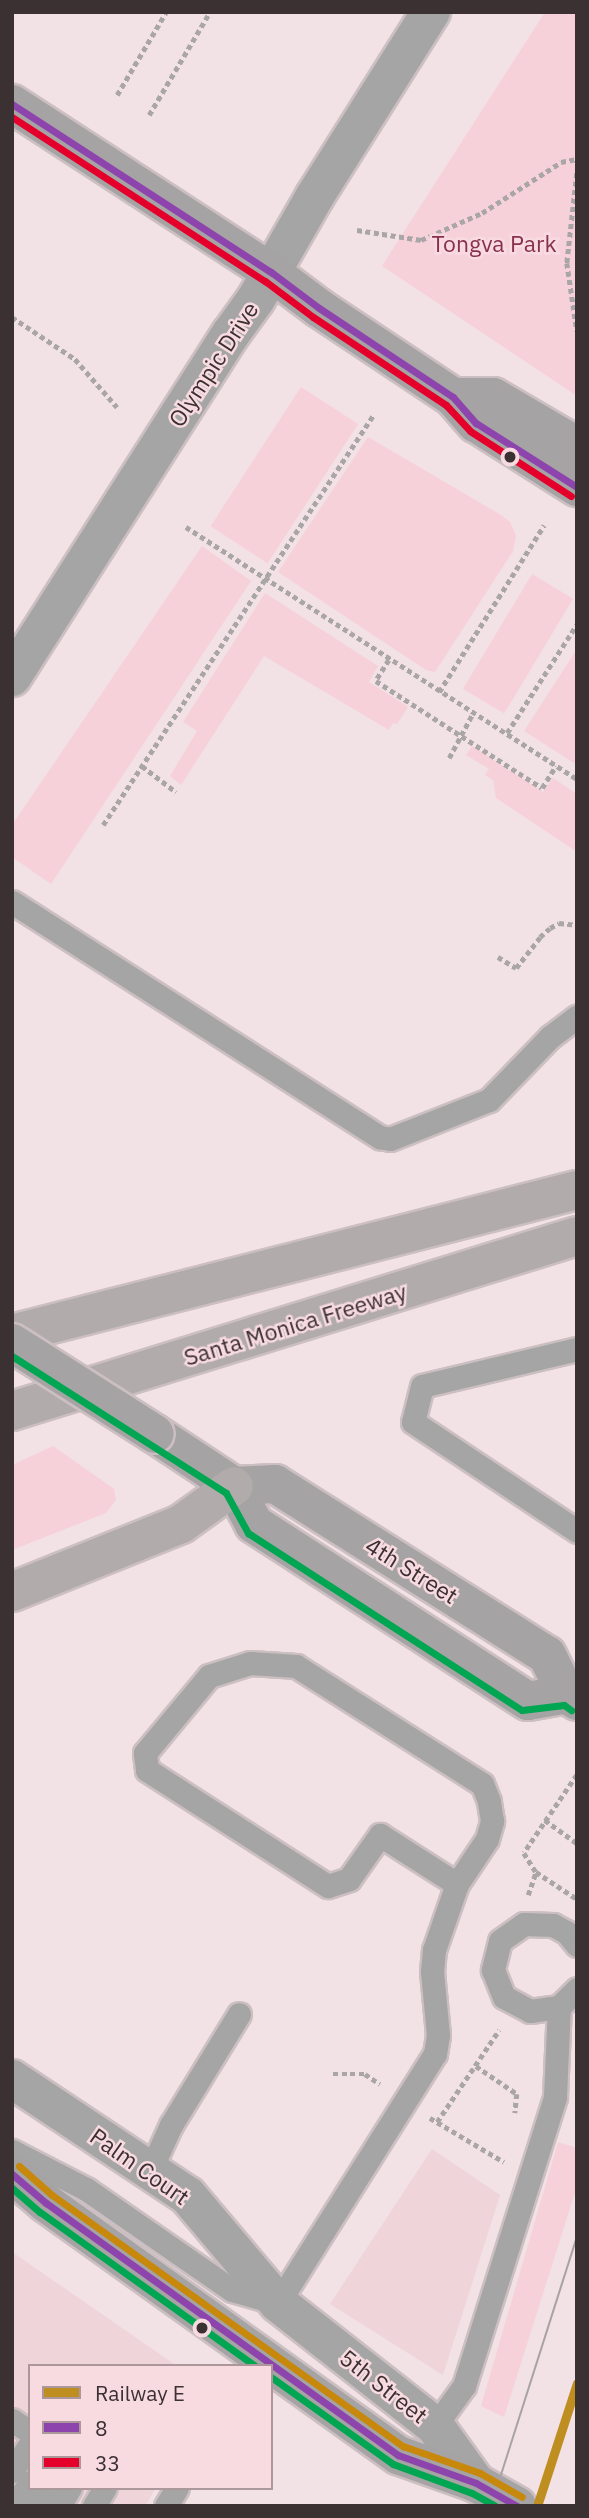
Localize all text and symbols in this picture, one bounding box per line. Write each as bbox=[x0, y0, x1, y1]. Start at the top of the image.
park label: Tongva Park bbox=[431, 229, 557, 257]
street label: Olympic Drive bbox=[162, 296, 264, 432]
unlabelled marker bbox=[503, 450, 517, 464]
street label: Santa Monica Freeway bbox=[180, 1277, 410, 1371]
street label: 4th Street bbox=[361, 1531, 463, 1609]
street label: Palm Court bbox=[85, 2122, 195, 2210]
unlabelled marker bbox=[195, 2321, 209, 2335]
street label: 5th Street bbox=[335, 2343, 433, 2429]
legend bbox=[28, 2364, 273, 2490]
text: Railway E bbox=[95, 2379, 185, 2407]
text: 8 bbox=[95, 2414, 108, 2442]
text: 33 bbox=[95, 2449, 120, 2477]

